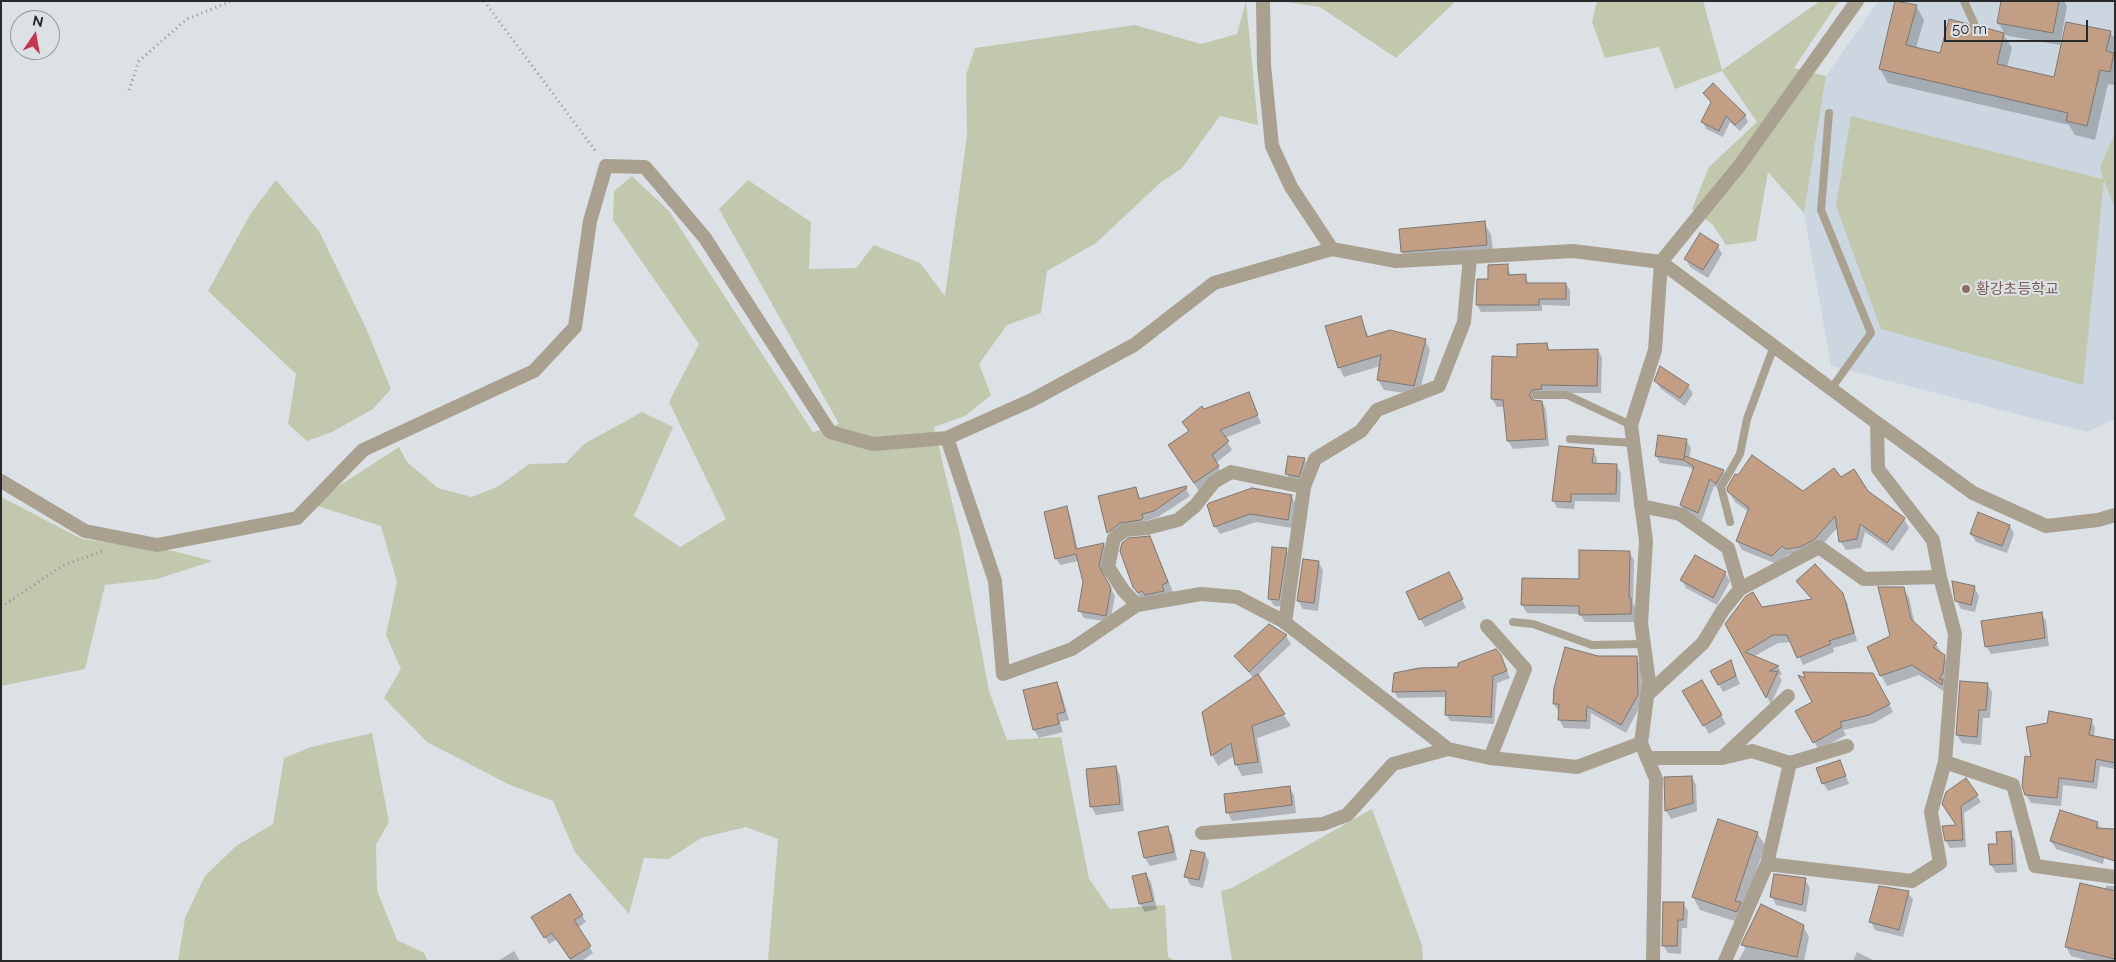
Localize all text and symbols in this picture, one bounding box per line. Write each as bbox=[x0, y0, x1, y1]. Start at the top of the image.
north arrow bbox=[10, 10, 60, 60]
scale bar bbox=[1946, 10, 2090, 42]
text: N bbox=[31, 12, 45, 30]
text: 50 m bbox=[1952, 20, 1987, 38]
place label: 황강초등학교 bbox=[1976, 280, 2059, 298]
marker: 황강초등학교 bbox=[1960, 283, 1972, 295]

